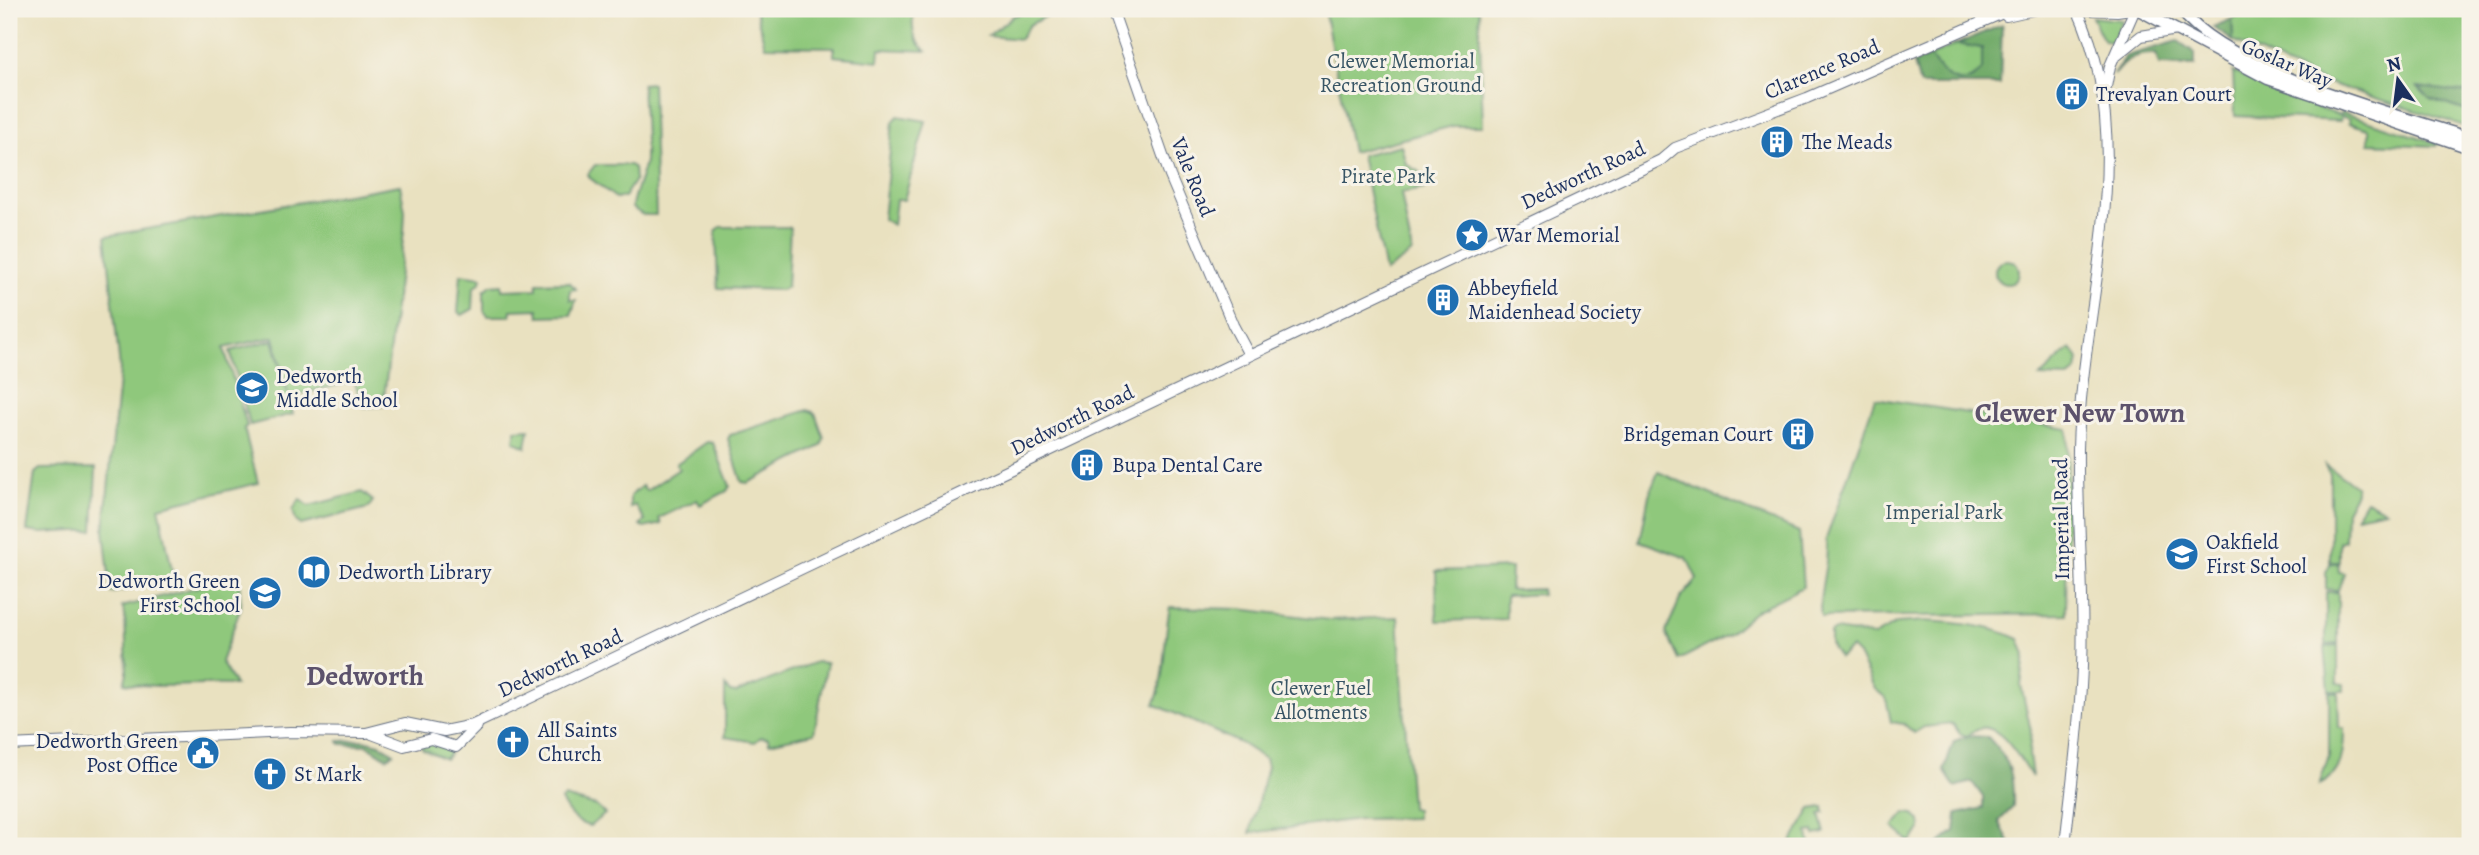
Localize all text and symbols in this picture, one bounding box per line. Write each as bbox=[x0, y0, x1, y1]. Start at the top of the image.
street label: Goslar Way bbox=[2237, 31, 2337, 95]
street label: Clarence Road bbox=[1760, 32, 1885, 106]
north arrow bbox=[2364, 46, 2434, 116]
park label: Clewer Memorial Recreation Ground bbox=[1320, 47, 1483, 99]
text: N bbox=[2384, 50, 2404, 79]
building icon: Trevalyan Court bbox=[2053, 75, 2091, 113]
place label: Trevalyan Court bbox=[2096, 80, 2232, 108]
building icon: The Meads bbox=[1758, 123, 1796, 161]
place label: The Meads bbox=[1802, 128, 1893, 156]
street label: Vale Road bbox=[1164, 132, 1222, 222]
street label: Dedworth Road bbox=[1516, 134, 1650, 216]
park label: Pirate Park bbox=[1341, 162, 1436, 190]
place icon: War Memorial bbox=[1453, 216, 1491, 254]
place label: War Memorial bbox=[1495, 221, 1619, 249]
place label: Abbeyfield Maidenhead Society bbox=[1467, 274, 1642, 326]
building icon: Abbeyfield Maidenhead Society bbox=[1424, 281, 1462, 319]
place label: Dedworth Middle School bbox=[276, 362, 398, 414]
school or university icon: Dedworth Middle School bbox=[233, 369, 271, 407]
street label: Dedworth Road bbox=[1005, 378, 1139, 462]
district label: Clewer New Town bbox=[1975, 394, 2186, 432]
building icon: Bridgeman Court bbox=[1779, 415, 1817, 453]
place label: Bridgeman Court bbox=[1623, 420, 1773, 448]
building icon: Bupa Dental Care bbox=[1068, 446, 1106, 484]
place label: Bupa Dental Care bbox=[1112, 451, 1263, 479]
street label: Imperial Road bbox=[2046, 457, 2076, 580]
park label: Imperial Park bbox=[1885, 498, 2003, 526]
place label: Oakfield First School bbox=[2206, 528, 2307, 580]
school or university icon: Oakfield First School bbox=[2163, 535, 2201, 573]
library icon: Dedworth Library bbox=[295, 553, 333, 591]
place label: Dedworth Library bbox=[338, 558, 492, 586]
place label: Dedworth Green First School bbox=[98, 567, 240, 619]
school or university icon: Dedworth Green First School bbox=[246, 574, 284, 612]
street label: Dedworth Road bbox=[493, 622, 627, 704]
district label: Dedworth bbox=[306, 657, 424, 695]
park label: Clewer Fuel Allotments bbox=[1271, 674, 1371, 726]
place label: All Saints Church bbox=[537, 716, 618, 768]
church icon: All Saints Church bbox=[494, 723, 532, 761]
place label: Dedworth Green Post Office bbox=[36, 727, 178, 779]
public building icon: Dedworth Green Post Office bbox=[184, 734, 222, 772]
church icon: St Mark bbox=[251, 755, 289, 793]
place label: St Mark bbox=[294, 760, 363, 788]

